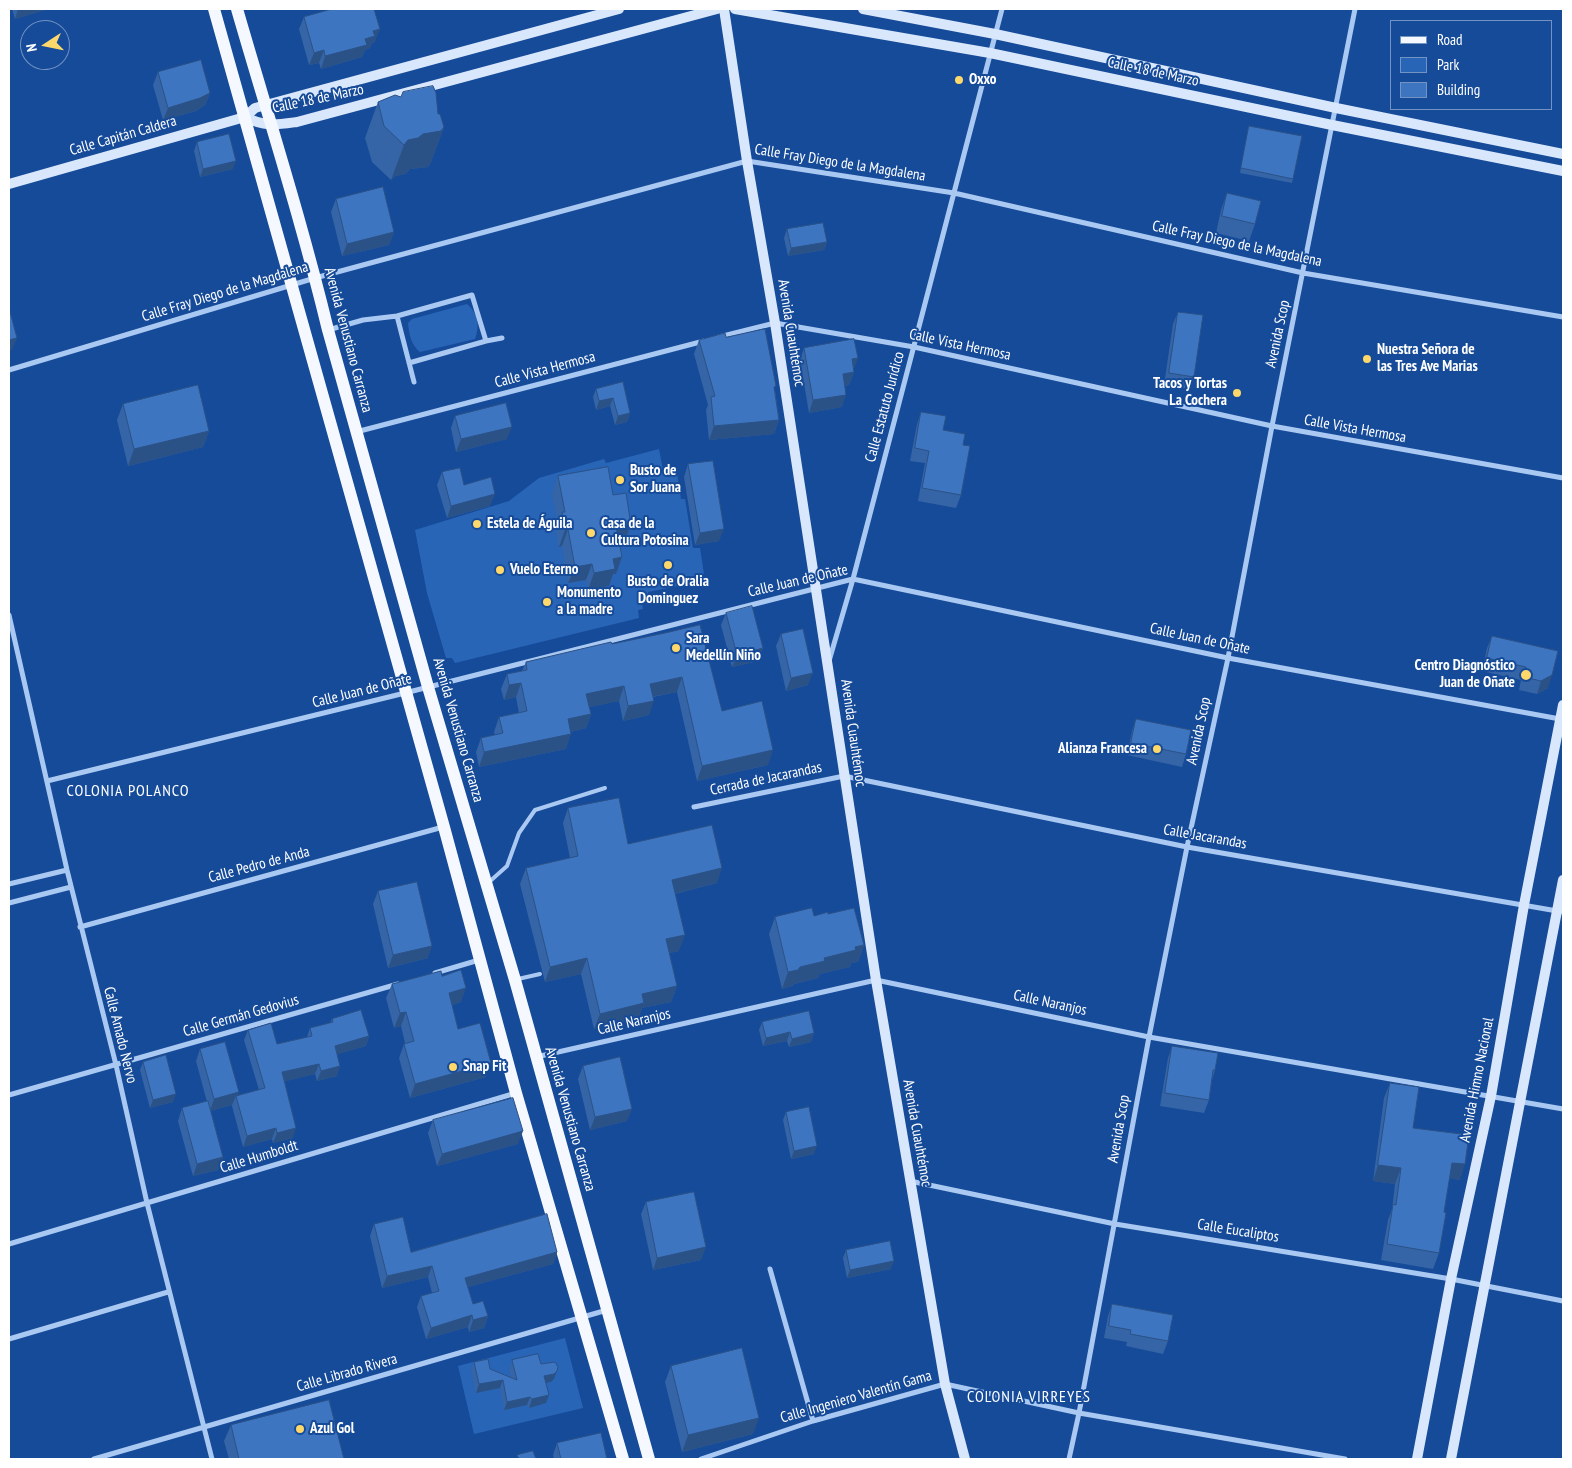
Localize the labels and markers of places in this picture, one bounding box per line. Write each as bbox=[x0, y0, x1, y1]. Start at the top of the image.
place label: Oxxo bbox=[969, 71, 996, 89]
marker: Oxxo bbox=[953, 74, 965, 86]
place label: Nuestra Señora de las Tres Ave Marias bbox=[1377, 341, 1478, 376]
marker: Nuestra Señora de las Tres Ave Marias bbox=[1361, 353, 1373, 365]
place label: Tacos y Tortas La Cochera bbox=[1153, 375, 1227, 410]
marker: Tacos y Tortas La Cochera bbox=[1231, 387, 1243, 399]
place label: Busto de Sor Juana bbox=[630, 462, 681, 497]
marker: Busto de Sor Juana bbox=[614, 474, 626, 486]
place label: Estela de Águila bbox=[487, 515, 572, 533]
place label: Casa de la Cultura Potosina bbox=[601, 515, 689, 550]
marker: Estela de Águila bbox=[471, 518, 483, 530]
marker: Casa de la Cultura Potosina bbox=[585, 527, 597, 539]
marker: Busto de Oralia Dominguez bbox=[662, 559, 674, 571]
place label: Vuelo Eterno bbox=[510, 561, 578, 579]
marker: Vuelo Eterno bbox=[494, 564, 506, 576]
place label: Busto de Oralia Dominguez bbox=[627, 573, 709, 608]
place label: Monumento a la madre bbox=[557, 584, 621, 619]
marker: Monumento a la madre bbox=[541, 596, 553, 608]
place label: Sara Medellín Niño bbox=[686, 630, 761, 665]
marker: Sara Medellín Niño bbox=[670, 642, 682, 654]
place label: Centro Diagnóstico Juan de Oñate bbox=[1415, 657, 1515, 692]
marker: Centro Diagnóstico Juan de Oñate bbox=[1519, 668, 1533, 682]
place label: Alianza Francesa bbox=[1058, 740, 1147, 758]
marker: Alianza Francesa bbox=[1151, 743, 1163, 755]
place label: Snap Fit bbox=[463, 1058, 506, 1076]
marker: Snap Fit bbox=[447, 1061, 459, 1073]
place label: Azul Gol bbox=[310, 1420, 354, 1438]
marker: Azul Gol bbox=[294, 1423, 306, 1435]

